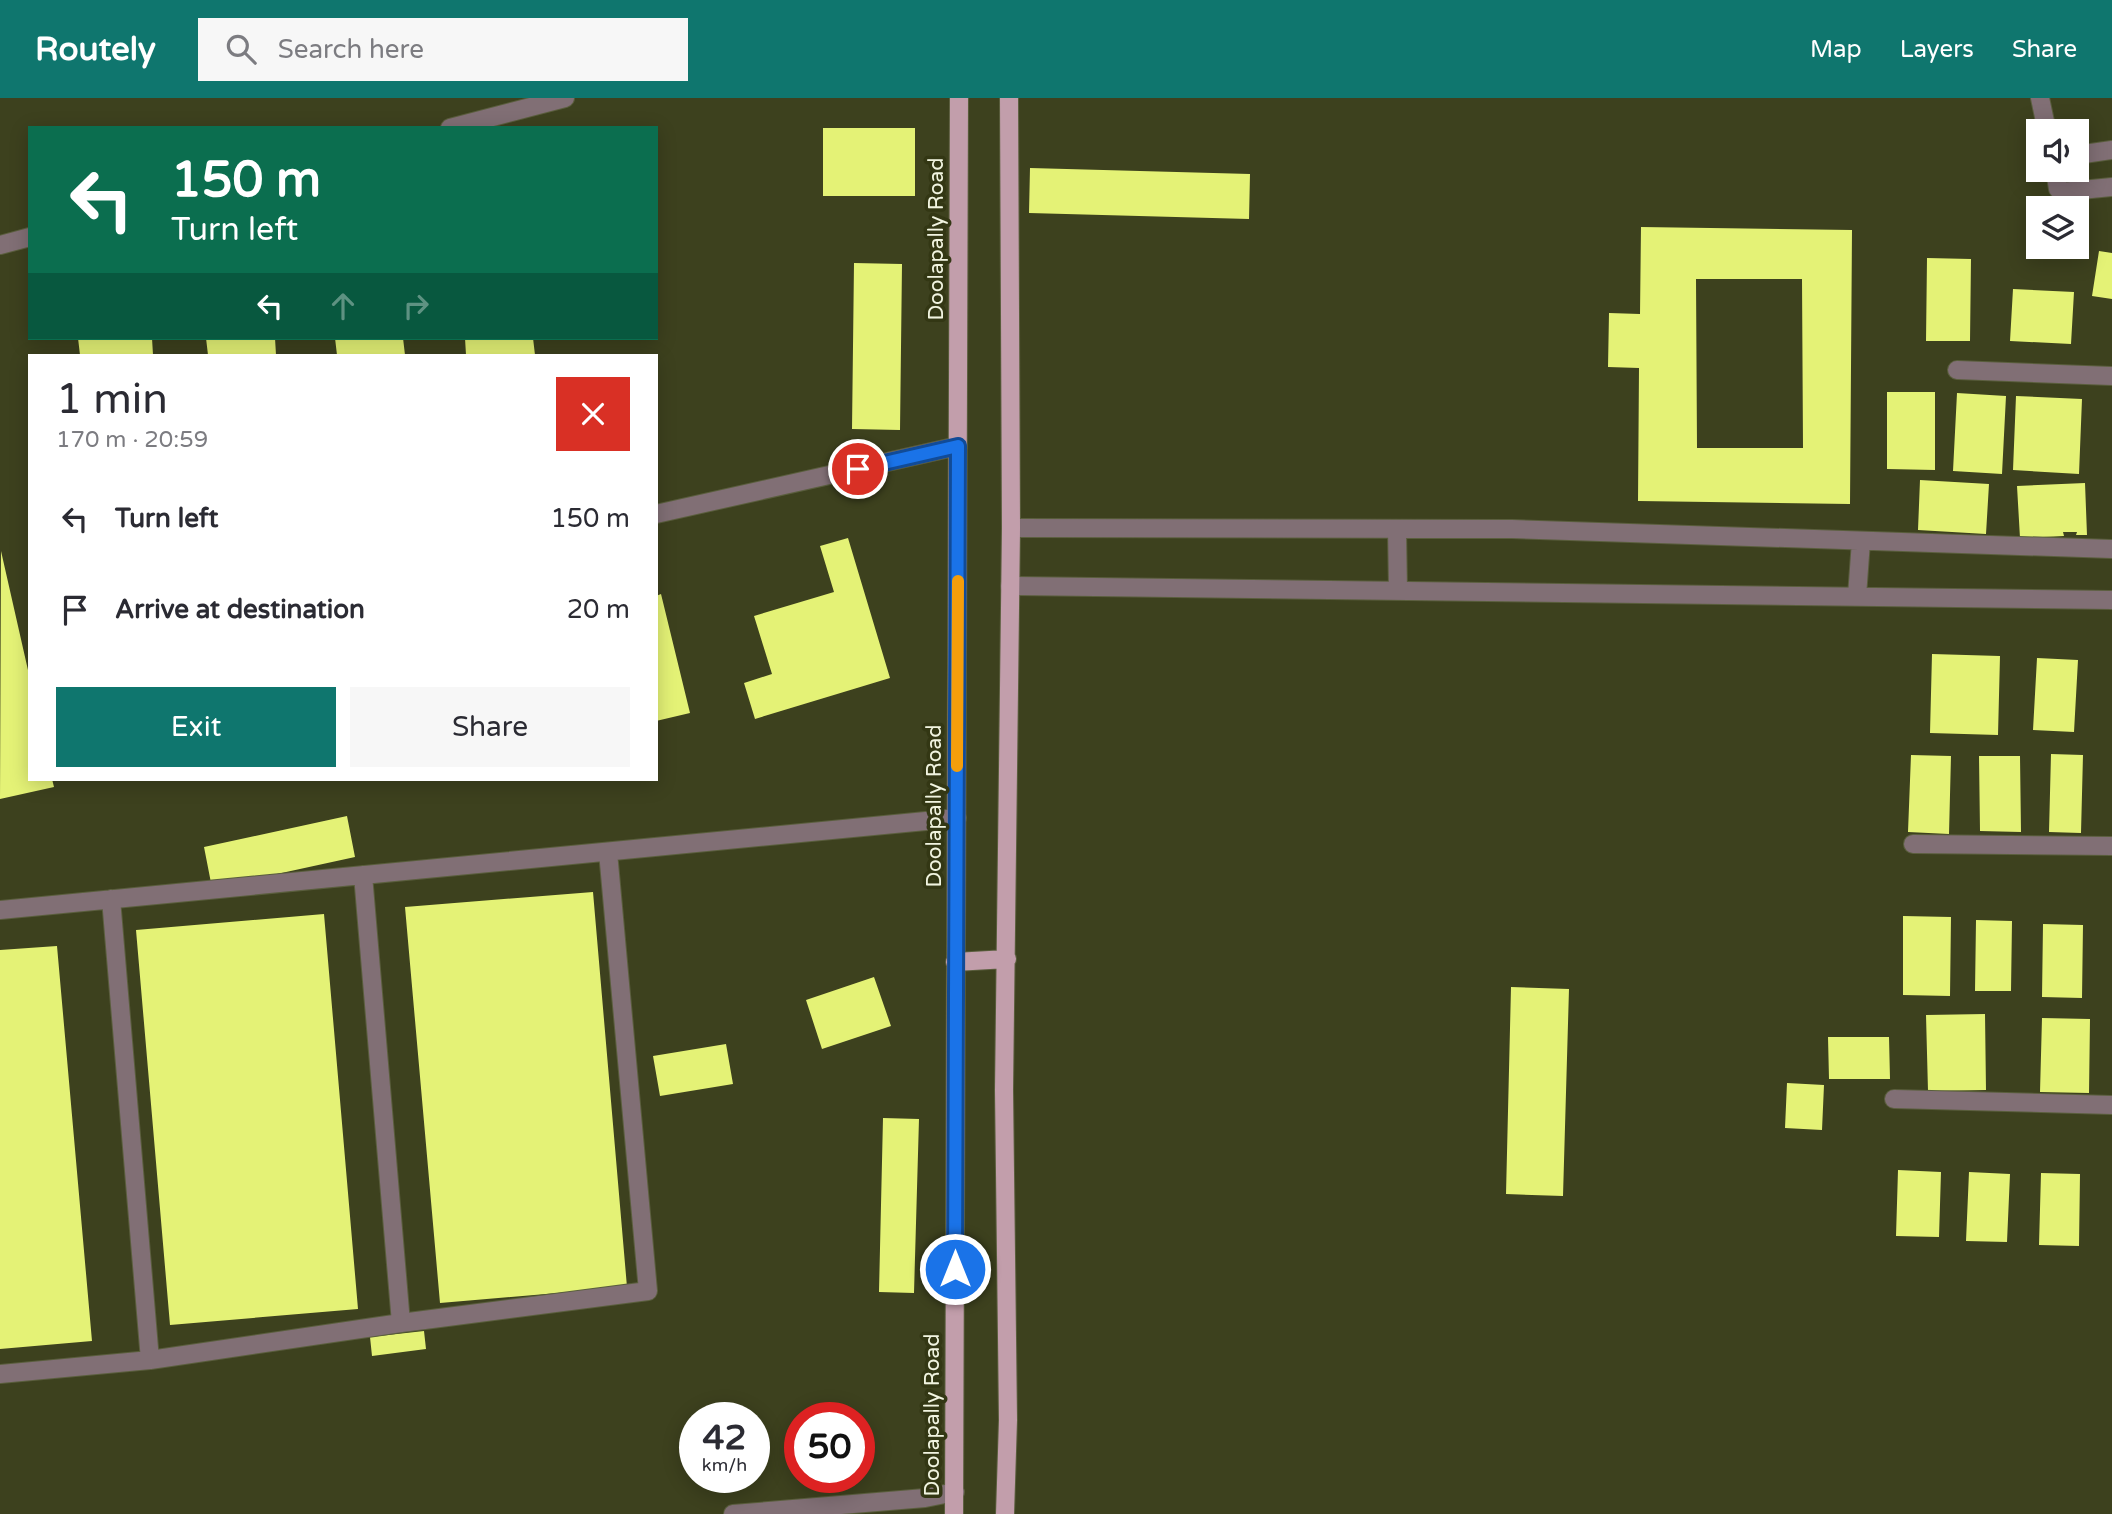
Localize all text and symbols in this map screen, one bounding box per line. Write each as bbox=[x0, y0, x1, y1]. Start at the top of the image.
search box bbox=[198, 18, 688, 81]
text: Routely bbox=[35, 30, 156, 69]
icon: search bbox=[222, 30, 260, 68]
text: Search here bbox=[278, 34, 424, 65]
text: Map bbox=[1810, 35, 1862, 64]
text: Layers bbox=[1900, 35, 1974, 64]
text: Share bbox=[2012, 35, 2077, 64]
map controls bbox=[2026, 119, 2089, 259]
button: sound bbox=[2026, 119, 2089, 182]
text: 150 m bbox=[171, 151, 321, 210]
icon: left bbox=[56, 154, 147, 245]
street label: Doolapally Road bbox=[924, 158, 949, 320]
button: layers bbox=[2026, 196, 2089, 259]
text: Turn left bbox=[171, 211, 298, 249]
icon: left bbox=[251, 287, 289, 325]
icon: ahead bbox=[324, 287, 362, 325]
icon: right bbox=[397, 287, 435, 325]
text: 1 min bbox=[56, 374, 168, 425]
button: close bbox=[556, 377, 630, 451]
text: 170 m · 20:59 bbox=[56, 426, 208, 454]
pin bbox=[828, 439, 888, 499]
icon: arrive bbox=[839, 450, 877, 488]
icon: left bbox=[56, 500, 94, 538]
text: Turn left bbox=[115, 503, 218, 534]
text: 150 m bbox=[550, 503, 630, 534]
icon: arrive bbox=[56, 591, 94, 629]
text: Arrive at destination bbox=[115, 594, 365, 625]
text: 20 m bbox=[567, 594, 630, 625]
button: Exit bbox=[56, 687, 336, 767]
button: Share bbox=[350, 687, 630, 767]
street label: Doolapally Road bbox=[922, 725, 947, 887]
position arrow bbox=[918, 1232, 992, 1306]
street label: Doolapally Road bbox=[920, 1334, 945, 1496]
speed limit sign: 50 bbox=[784, 1402, 875, 1493]
text: 42 bbox=[703, 1417, 746, 1459]
text: km/h bbox=[702, 1454, 747, 1476]

